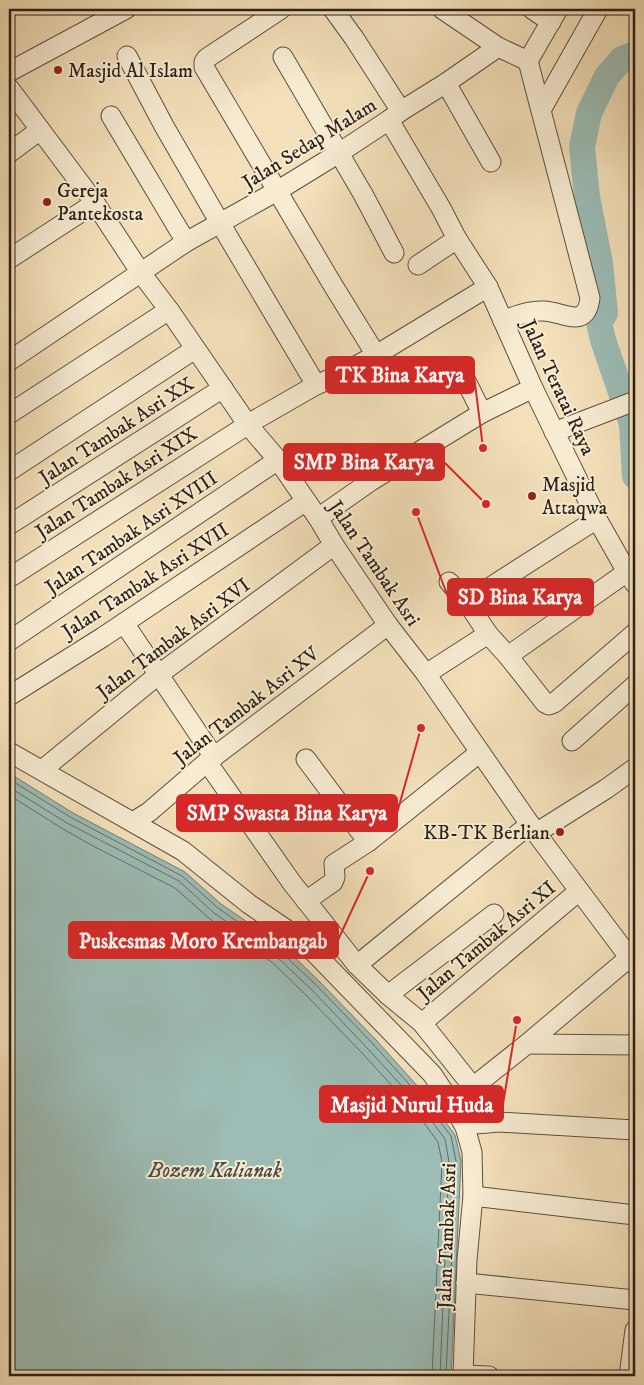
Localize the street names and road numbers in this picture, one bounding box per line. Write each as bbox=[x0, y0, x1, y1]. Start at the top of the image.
street label: Jalan Sedap Malam bbox=[237, 93, 381, 197]
street label: Jalan Teratai Raya bbox=[514, 314, 600, 460]
street label: Jalan Tambak Asri XX bbox=[33, 372, 199, 492]
street label: Jalan Tambak Asri XIX bbox=[30, 421, 203, 546]
street label: Jalan Tambak Asri XVIII bbox=[40, 465, 222, 599]
street label: Jalan Tambak Asri bbox=[321, 495, 425, 631]
street label: Jalan Tambak Asri XVI bbox=[92, 572, 254, 704]
street label: Jalan Tambak Asri XVII bbox=[91, 573, 256, 706]
street label: Jalan Tambak Asri XV bbox=[168, 641, 325, 772]
street label: Jalan Tambak Asri XI bbox=[411, 876, 561, 1008]
street label: Jalan Tambak Asri bbox=[432, 1163, 463, 1312]

